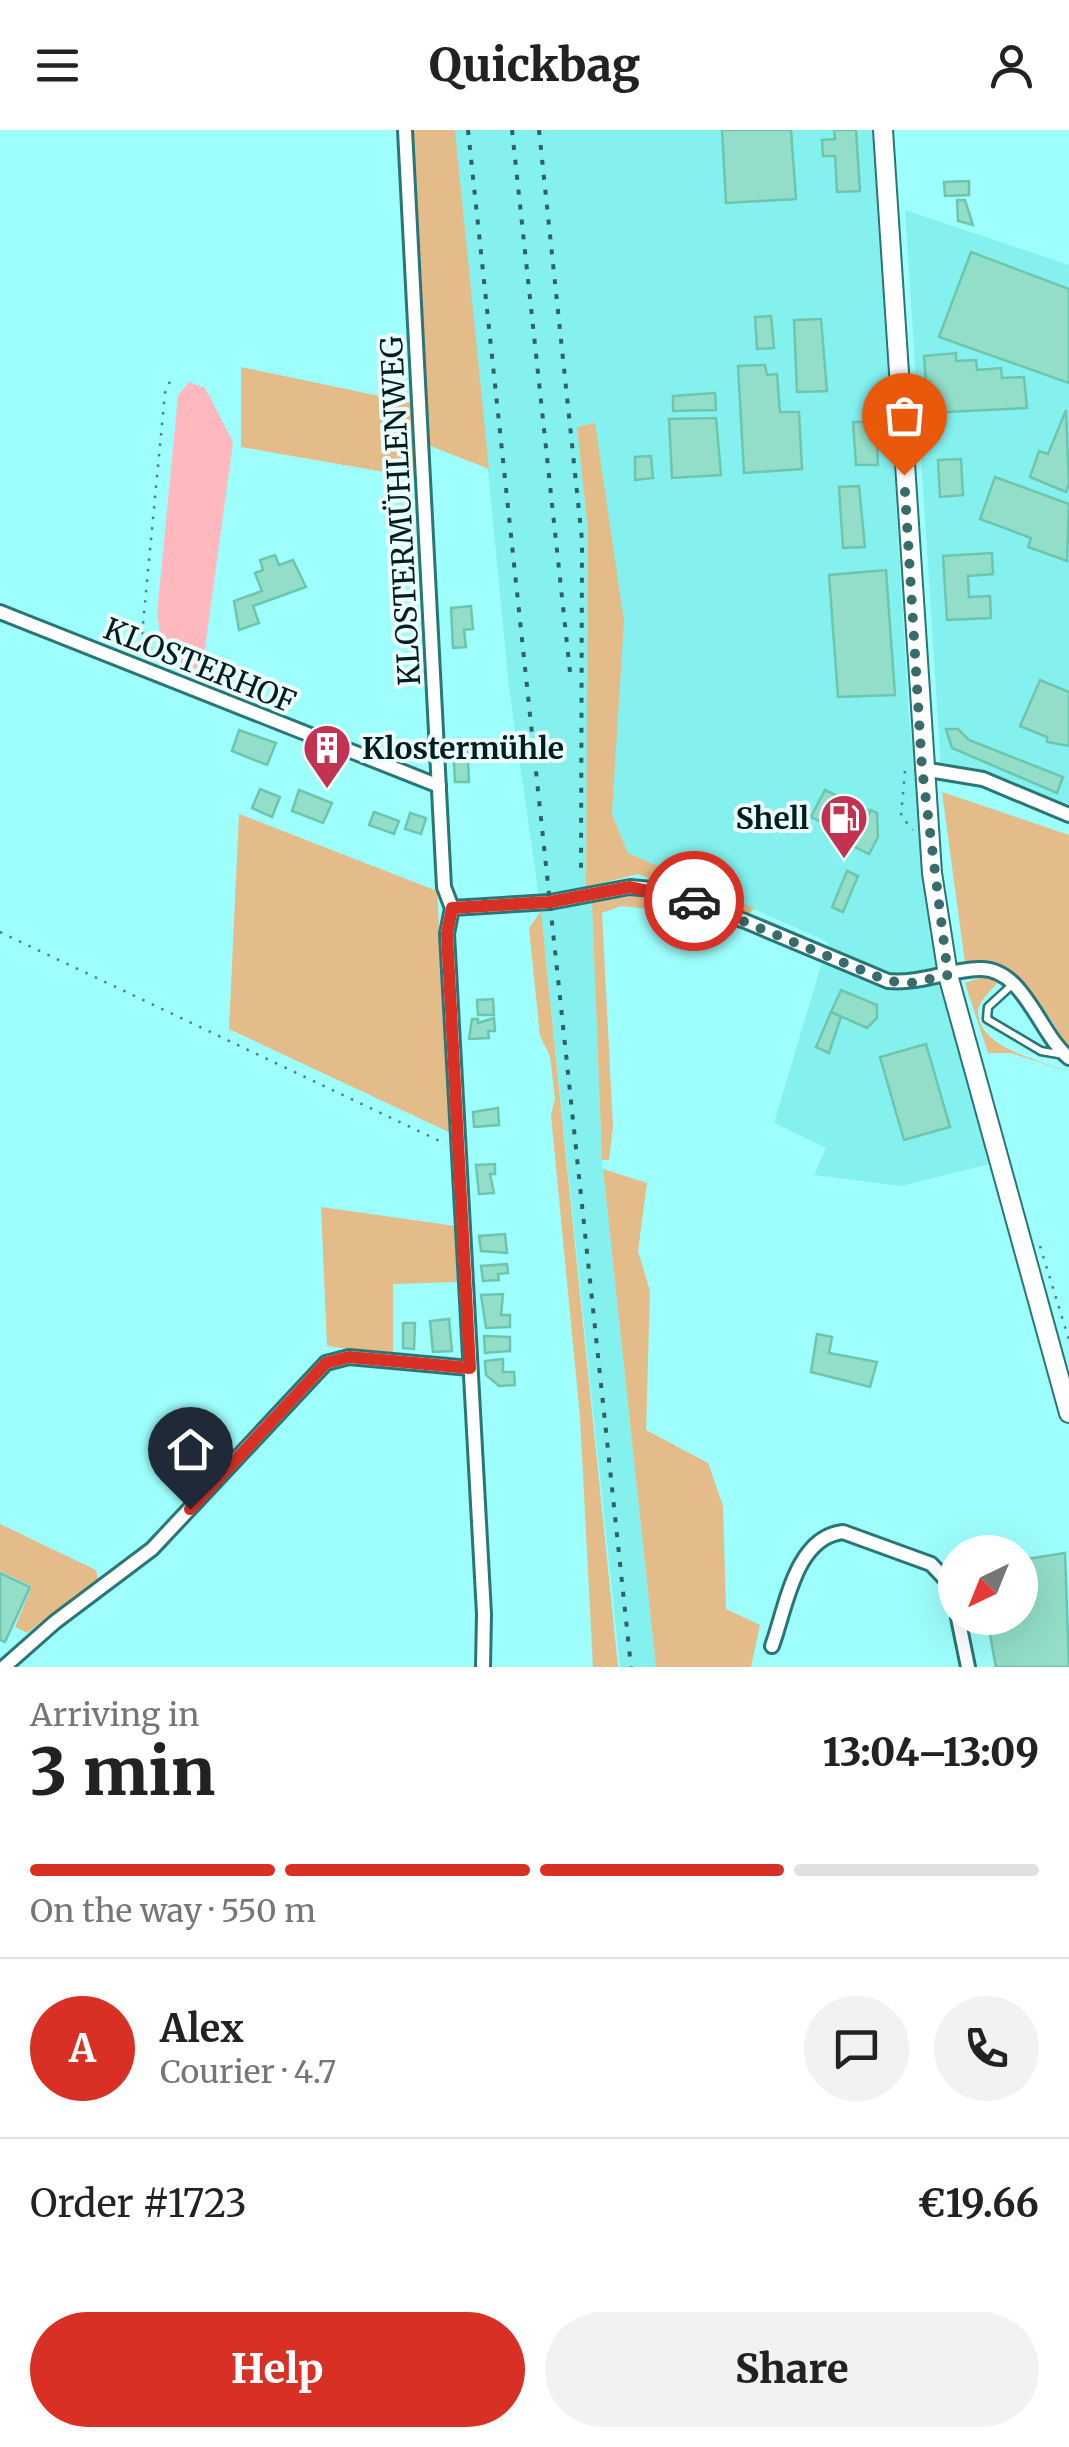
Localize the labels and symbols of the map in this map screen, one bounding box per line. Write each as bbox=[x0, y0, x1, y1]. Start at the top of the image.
street label: KLOSTERMÜHLENWEG bbox=[372, 335, 428, 687]
pin bbox=[862, 373, 947, 476]
street label: KLOSTERHOF bbox=[99, 609, 301, 721]
building icon: Klostermühle bbox=[301, 722, 353, 790]
place label: Klostermühle bbox=[362, 729, 564, 767]
fuel station icon: Shell bbox=[818, 792, 870, 860]
place label: Shell bbox=[735, 799, 809, 837]
courier bbox=[644, 851, 744, 951]
pin bbox=[148, 1407, 233, 1510]
north arrow bbox=[938, 1535, 1038, 1635]

